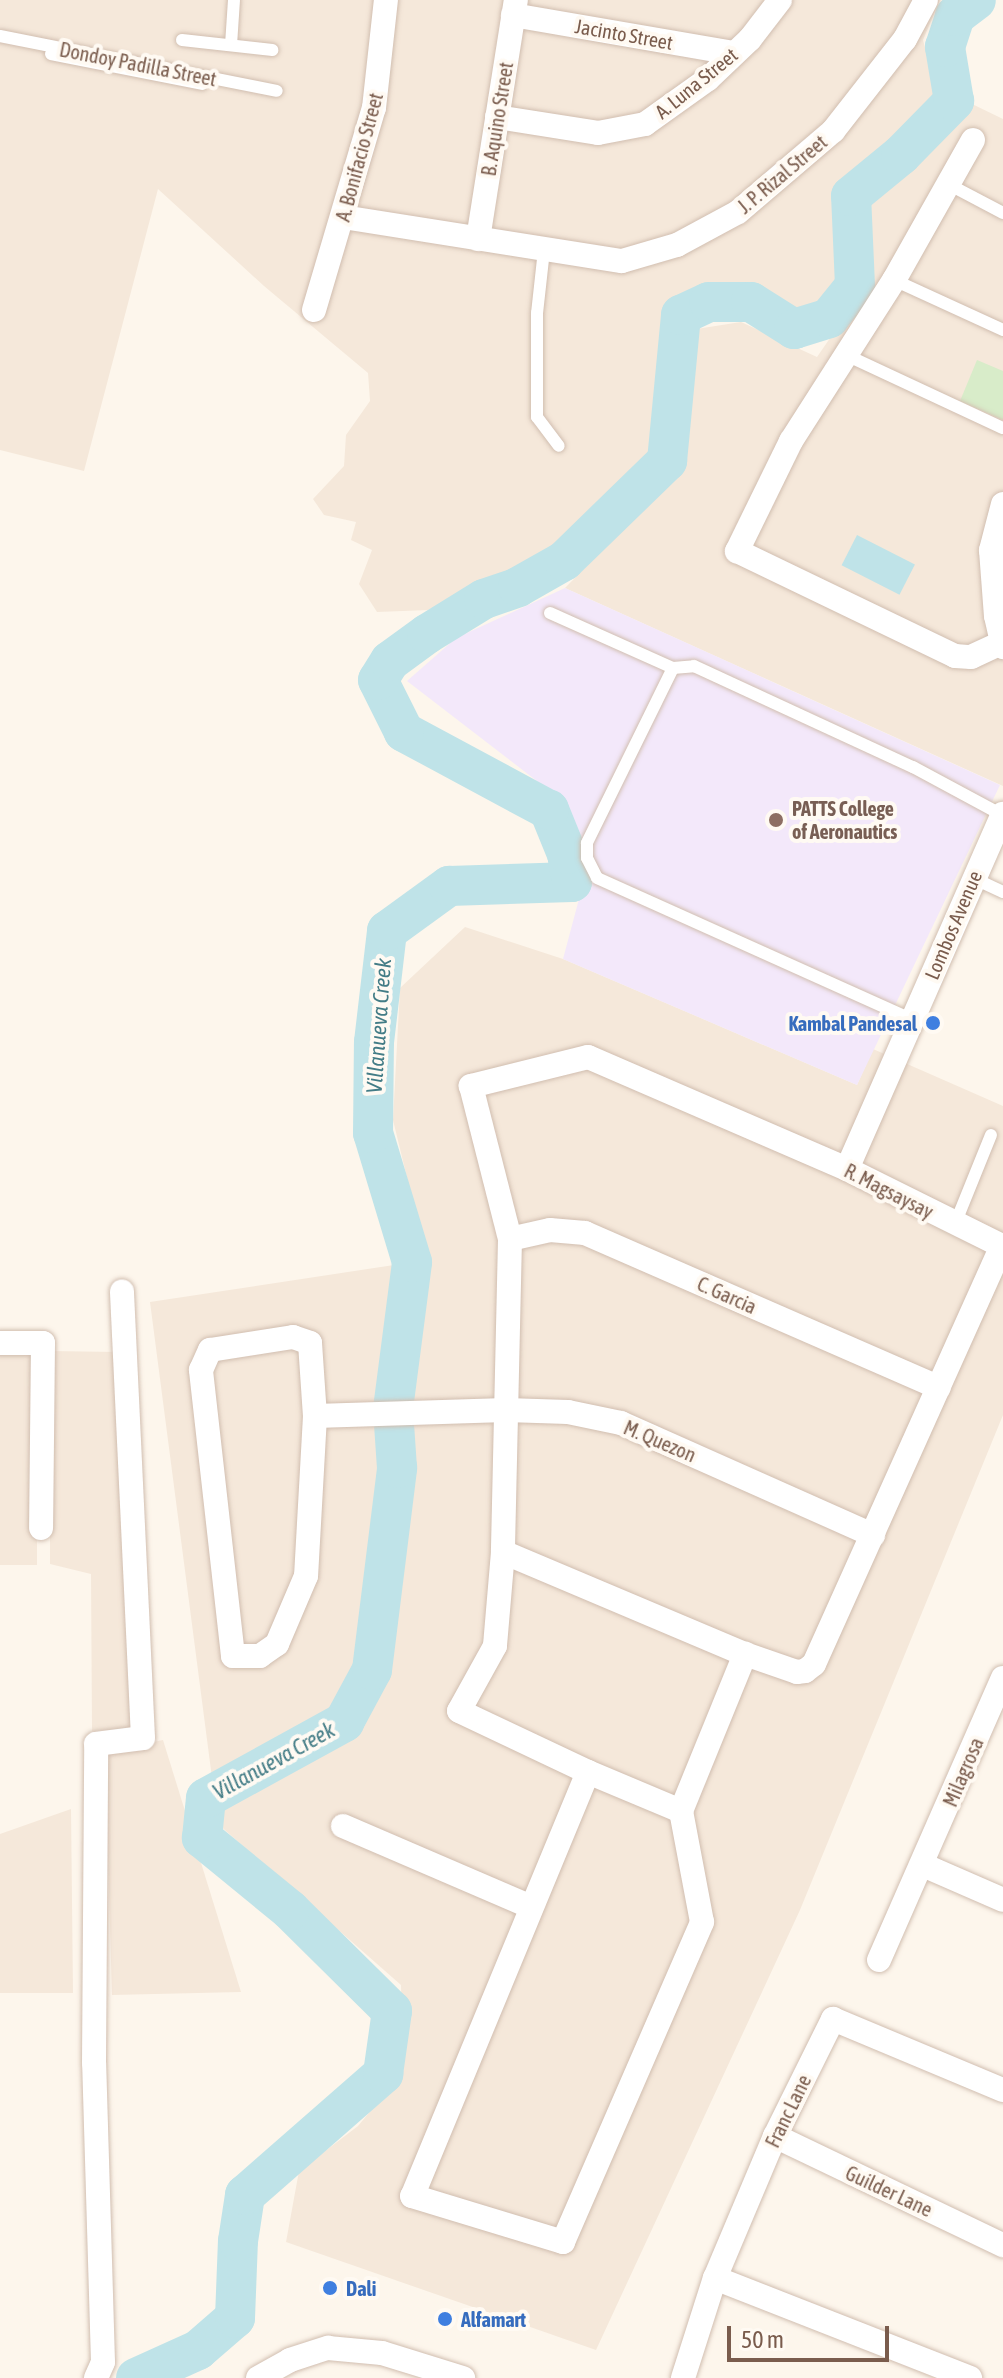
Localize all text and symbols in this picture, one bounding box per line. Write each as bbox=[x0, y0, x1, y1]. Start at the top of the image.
street label: Jacinto Street bbox=[573, 14, 675, 54]
street label: Dondoy Padilla Street bbox=[58, 37, 218, 91]
street label: A. Luna Street bbox=[650, 42, 742, 124]
street label: B. Aquino Street bbox=[476, 60, 518, 178]
street label: A. Bonifacio Street bbox=[330, 90, 388, 224]
street label: J. P. Rizal Street bbox=[732, 130, 832, 218]
place label: PATTS College of Aeronautics bbox=[792, 796, 897, 843]
marker: PATTS College of Aeronautics bbox=[767, 811, 785, 829]
street label: Lombos Avenue bbox=[919, 867, 987, 983]
water label: Villanueva Creek bbox=[361, 957, 397, 1095]
place label: Kambal Pandesal bbox=[788, 1011, 917, 1035]
marker: Kambal Pandesal bbox=[924, 1014, 942, 1032]
street label: R. Magsaysay bbox=[840, 1158, 938, 1224]
street label: C. Garcia bbox=[694, 1271, 760, 1319]
street label: M. Quezon bbox=[620, 1415, 700, 1467]
water label: Villanueva Creek bbox=[208, 1717, 340, 1805]
street label: Milagrosa bbox=[938, 1734, 988, 1810]
street label: Franc Lane bbox=[760, 2071, 816, 2151]
street label: Guilder Lane bbox=[842, 2160, 936, 2222]
place label: Dali bbox=[346, 2276, 376, 2300]
marker: Dali bbox=[321, 2279, 339, 2297]
place label: Alfamart bbox=[461, 2307, 526, 2331]
marker: Alfamart bbox=[436, 2310, 454, 2328]
scale bar bbox=[731, 2310, 893, 2360]
text: 50 m bbox=[741, 2326, 784, 2353]

